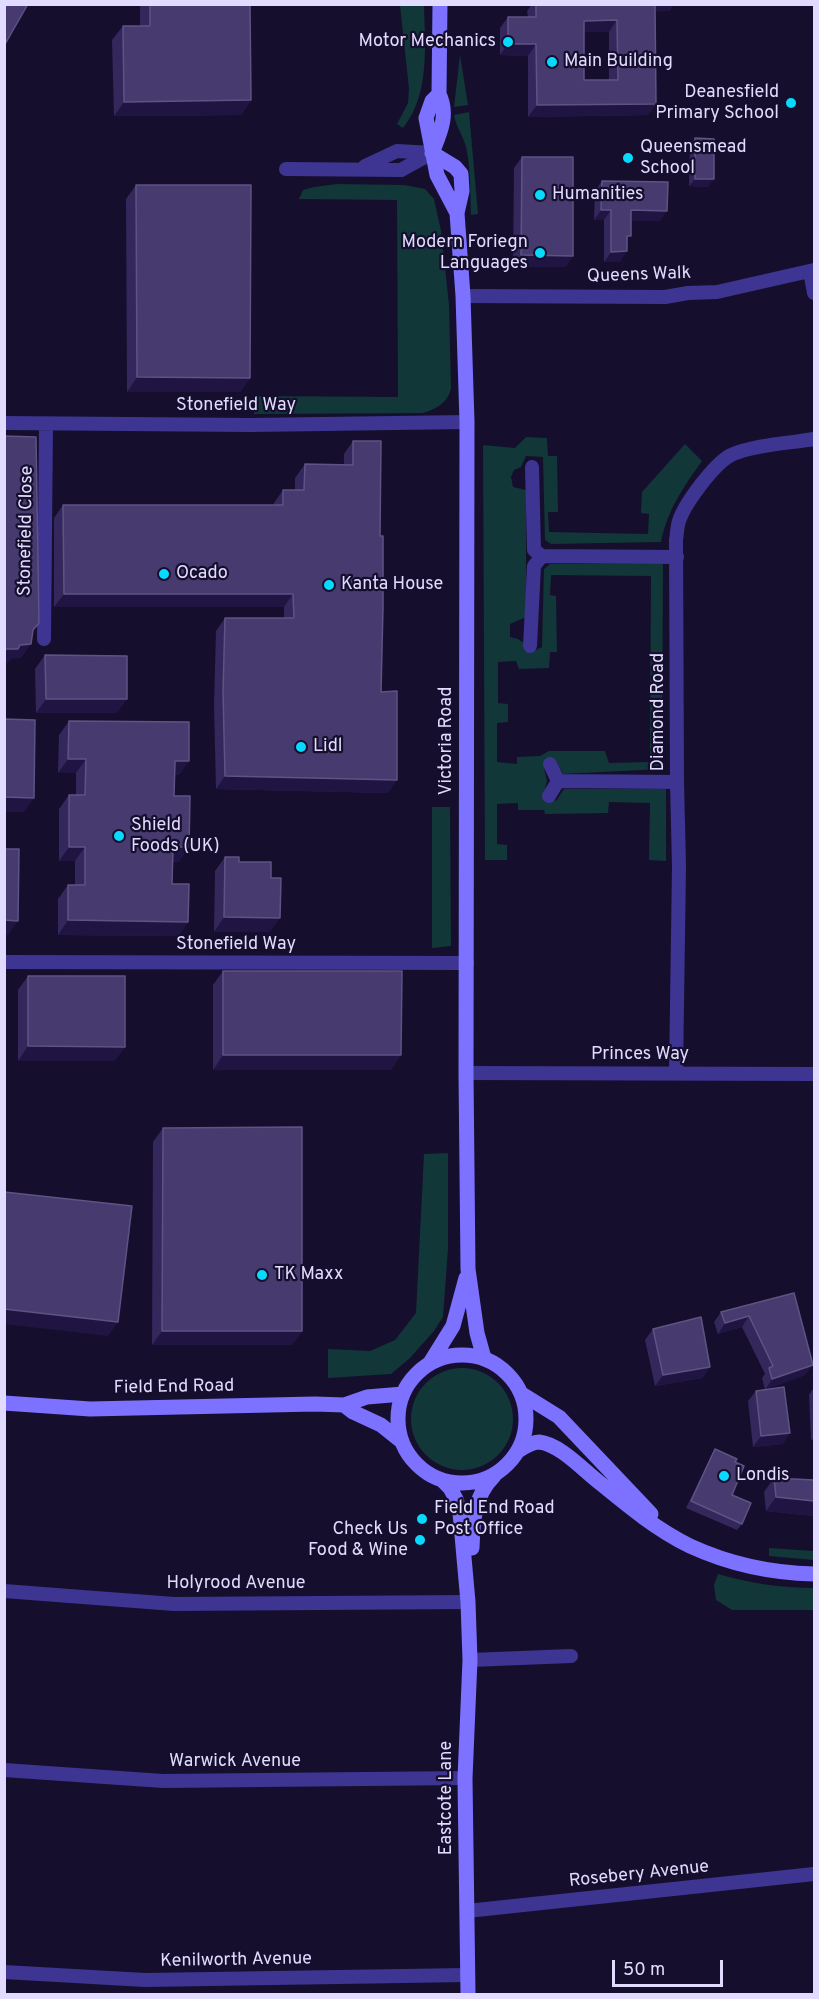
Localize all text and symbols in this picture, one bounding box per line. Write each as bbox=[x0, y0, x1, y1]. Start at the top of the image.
place label: Motor Mechanics bbox=[358, 31, 496, 53]
marker: Motor Mechanics bbox=[501, 35, 515, 49]
place label: Main Building bbox=[564, 51, 673, 73]
marker: Main Building bbox=[545, 55, 559, 69]
place label: Deanesfield Primary School bbox=[655, 82, 779, 124]
marker: Deanesfield Primary School bbox=[784, 96, 798, 110]
place label: Queensmead School bbox=[640, 137, 747, 180]
marker: Queensmead School bbox=[621, 151, 635, 165]
place label: Humanities bbox=[552, 184, 644, 206]
marker: Humanities bbox=[533, 188, 547, 202]
place label: Modern Foriegn Languages bbox=[401, 232, 528, 274]
marker: Modern Foriegn Languages bbox=[533, 246, 547, 260]
street label: Queens Walk bbox=[587, 263, 691, 289]
street label: Stonefield Way bbox=[176, 395, 296, 417]
street label: Stonefield Close bbox=[15, 466, 39, 596]
place label: Ocado bbox=[176, 563, 228, 585]
marker: Ocado bbox=[157, 567, 171, 581]
place label: Kanta House bbox=[341, 574, 443, 596]
marker: Kanta House bbox=[322, 578, 336, 592]
street label: Diamond Road bbox=[648, 653, 670, 771]
street label: Victoria Road bbox=[436, 687, 458, 795]
place label: Lidl bbox=[313, 736, 342, 758]
marker: Lidl bbox=[294, 740, 308, 754]
place label: Shield Foods (UK) bbox=[131, 815, 220, 858]
marker: Shield Foods (UK) bbox=[112, 829, 126, 843]
street label: Stonefield Way bbox=[176, 934, 296, 956]
street label: Princes Way bbox=[591, 1044, 689, 1066]
place label: TK Maxx bbox=[274, 1264, 343, 1286]
marker: TK Maxx bbox=[255, 1268, 269, 1282]
street label: Field End Road bbox=[114, 1376, 234, 1400]
place label: Londis bbox=[736, 1465, 790, 1487]
marker: Londis bbox=[717, 1469, 731, 1483]
place label: Field End Road Post Office bbox=[434, 1498, 555, 1540]
marker: Field End Road Post Office bbox=[415, 1512, 429, 1526]
place label: Check Us Food & Wine bbox=[308, 1519, 408, 1562]
marker: Check Us Food & Wine bbox=[413, 1533, 427, 1547]
street label: Holyrood Avenue bbox=[167, 1573, 305, 1595]
street label: Eastcote Lane bbox=[436, 1741, 458, 1855]
street label: Warwick Avenue bbox=[169, 1751, 301, 1773]
street label: Rosebery Avenue bbox=[568, 1857, 710, 1893]
scale bar bbox=[615, 1948, 726, 1986]
street label: Kenilworth Avenue bbox=[160, 1949, 312, 1973]
text: 50 m bbox=[623, 1959, 665, 1982]

